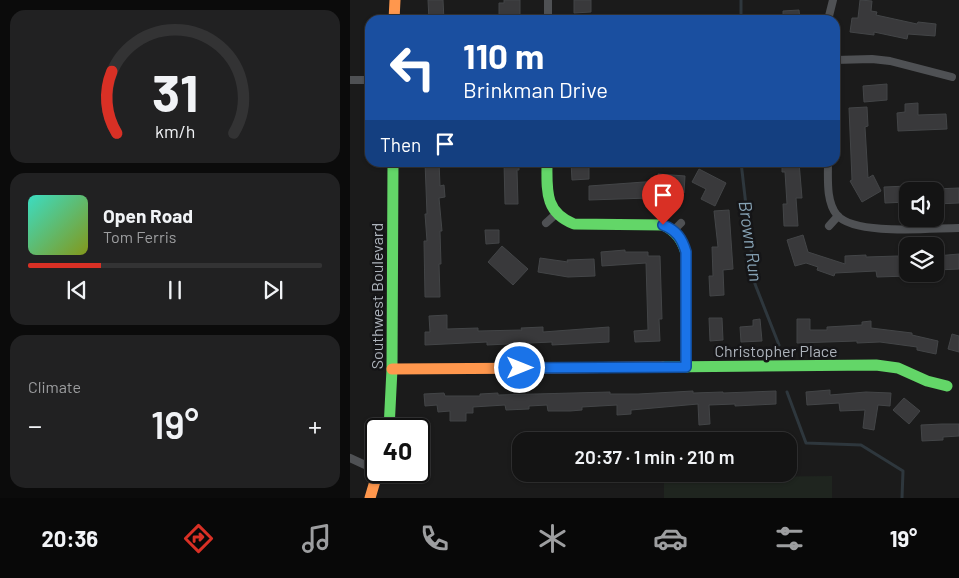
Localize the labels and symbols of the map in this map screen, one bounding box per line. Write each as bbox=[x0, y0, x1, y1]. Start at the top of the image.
pin bbox=[642, 174, 684, 225]
water label: Brown Run bbox=[734, 199, 768, 283]
street label: Southwest Boulevard bbox=[367, 223, 386, 369]
position arrow bbox=[493, 341, 545, 393]
street label: Christopher Place bbox=[714, 341, 838, 360]
speed limit sign: 40 bbox=[365, 418, 430, 483]

